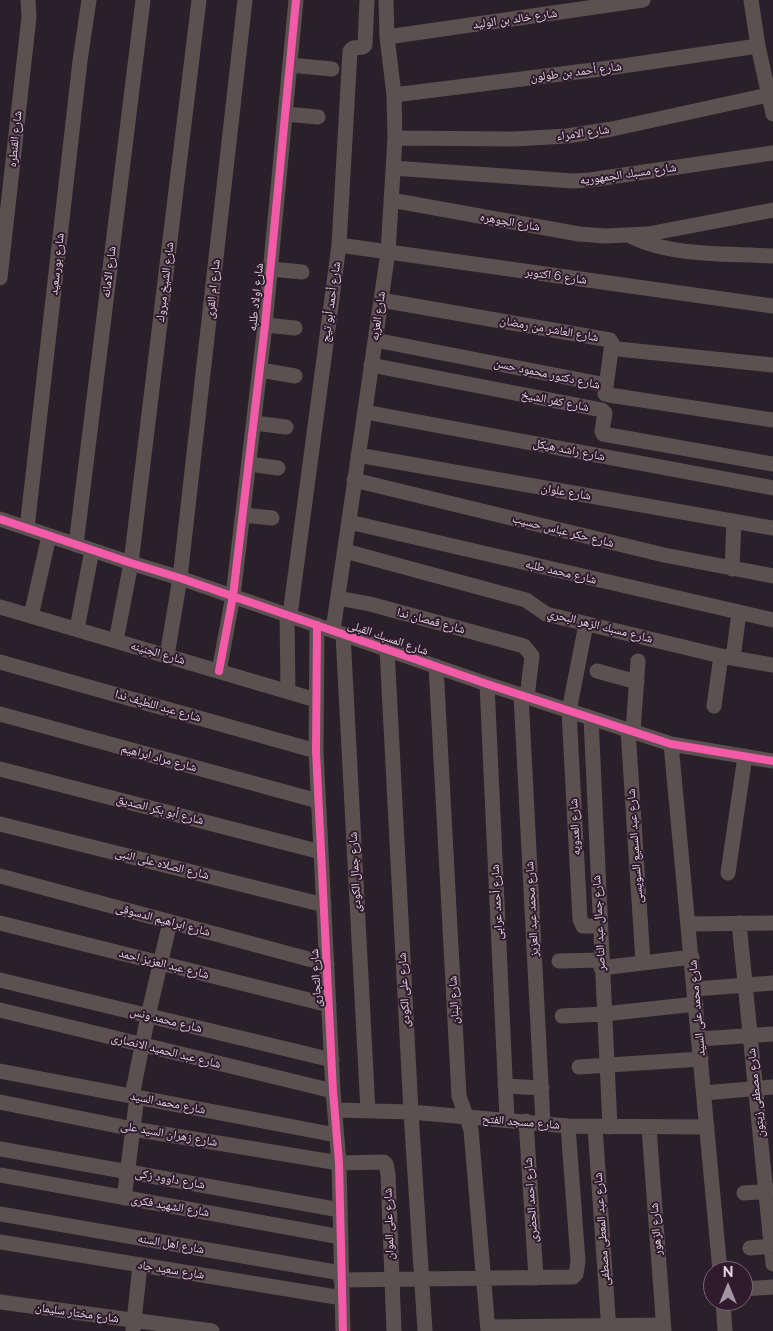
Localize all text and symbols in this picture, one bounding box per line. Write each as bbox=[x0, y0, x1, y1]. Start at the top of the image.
street label: شارع خالد بن الوليد bbox=[472, 6, 558, 32]
street label: شارع أحمد بن طولون bbox=[529, 59, 623, 85]
street label: شارع القنطره bbox=[5, 110, 25, 168]
street label: شارع الامراء bbox=[556, 122, 610, 144]
street label: شارع مسبك الجمهوريه bbox=[579, 160, 677, 188]
street label: شارع الجوهره bbox=[479, 210, 541, 234]
street label: شارع بورسعيد bbox=[47, 232, 67, 296]
street label: شارع الشيخ مبروك bbox=[153, 241, 177, 323]
street label: شارع الامانه bbox=[99, 245, 119, 299]
street label: شارع ام القرى bbox=[203, 258, 223, 320]
street label: شارع أحمد أبو تيج bbox=[318, 261, 344, 343]
street label: شارع اولاد طلبه bbox=[245, 262, 267, 332]
street label: شارع 6 اكتوبر bbox=[524, 265, 588, 287]
street label: شارع العزبه bbox=[367, 290, 389, 342]
street label: شارع العاشر من رمضان bbox=[498, 313, 600, 345]
street label: شارع دكتور محمود حسن bbox=[493, 356, 601, 392]
street label: شارع كفر الشيخ bbox=[520, 387, 590, 415]
street label: شارع راشد هيكل bbox=[532, 436, 606, 464]
street label: شارع علوان bbox=[540, 481, 592, 503]
street label: شارع حكر عباس حسيب bbox=[511, 511, 615, 551]
street label: شارع محمد طلبه bbox=[524, 557, 598, 587]
street label: شارع قمصان ندا bbox=[395, 605, 467, 637]
street label: شارع مسبك الزهر البحري bbox=[546, 606, 654, 646]
street label: شارع المسبك القبلى bbox=[346, 617, 430, 659]
street label: شارع الجنينه bbox=[129, 638, 187, 668]
street label: شارع عبد اللطيف ندا bbox=[113, 687, 203, 725]
street label: شارع مراد ابراهيم bbox=[120, 741, 198, 775]
street label: شارع عبد السميع السويسى bbox=[624, 788, 646, 904]
street label: شارع أبو بكر الصديق bbox=[115, 792, 205, 828]
street label: شارع العدويه bbox=[566, 798, 584, 856]
street label: شارع جمال الكودى bbox=[346, 831, 364, 913]
street label: شارع الصلاه على النبى bbox=[113, 845, 211, 883]
street label: شارع محمد عبد العزيز bbox=[522, 861, 542, 957]
street label: شارع أحمد عرابى bbox=[488, 864, 506, 940]
street label: شارع جمال عبد الناصر bbox=[589, 875, 609, 971]
street label: شارع ابراهيم الدسوقى bbox=[114, 900, 212, 940]
street label: شارع عبد العزيز احمد bbox=[117, 946, 211, 982]
street label: شارع التجارى bbox=[307, 948, 325, 1008]
street label: شارع على الكودى bbox=[395, 952, 413, 1028]
street label: شارع محمد على السيد bbox=[686, 959, 708, 1057]
street label: شارع البنان bbox=[446, 975, 462, 1025]
street label: شارع محمد ونس bbox=[128, 1004, 204, 1036]
street label: شارع عبد الحميد الانصارى bbox=[110, 1030, 222, 1072]
street label: شارع مصطفى زيتون bbox=[744, 1048, 768, 1138]
street label: شارع محمد السيد bbox=[129, 1089, 207, 1117]
street label: شارع مسجد الفتح bbox=[481, 1111, 561, 1133]
street label: شارع زهران السيد على bbox=[119, 1118, 219, 1150]
street label: شارع احمد الحضرى bbox=[521, 1157, 541, 1243]
street label: شارع داوود زكى bbox=[134, 1166, 206, 1192]
street label: شارع عبد المعطى مصطفى bbox=[591, 1172, 613, 1286]
street label: شارع على الموان bbox=[381, 1188, 397, 1260]
street label: شارع الشهيد فكرى bbox=[130, 1192, 210, 1220]
street label: شارع الزهور bbox=[647, 1202, 665, 1256]
street label: شارع اهل السنه bbox=[137, 1231, 205, 1257]
street label: شارع سعيد جاد bbox=[137, 1258, 205, 1282]
north arrow bbox=[703, 1261, 753, 1311]
text: N bbox=[723, 1264, 733, 1280]
street label: شارع مختار سليمان bbox=[34, 1300, 120, 1326]

